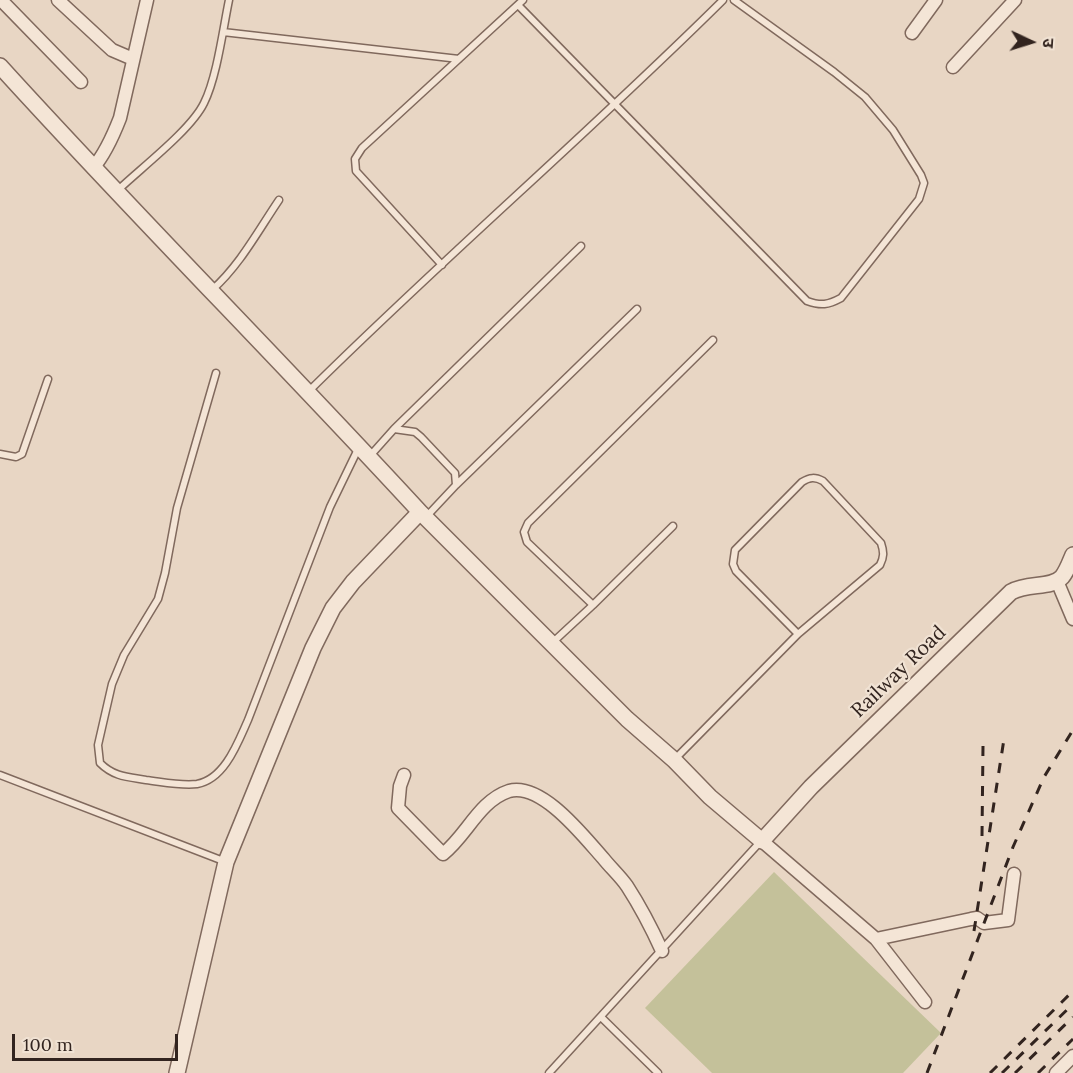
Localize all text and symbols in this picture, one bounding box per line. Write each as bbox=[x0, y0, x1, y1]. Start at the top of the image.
north arrow bbox=[1001, 12, 1061, 72]
text: उ bbox=[1039, 38, 1059, 49]
street label: Railway Road bbox=[847, 621, 951, 723]
scale bar bbox=[15, 1022, 182, 1060]
text: 100 m bbox=[23, 1033, 73, 1056]

